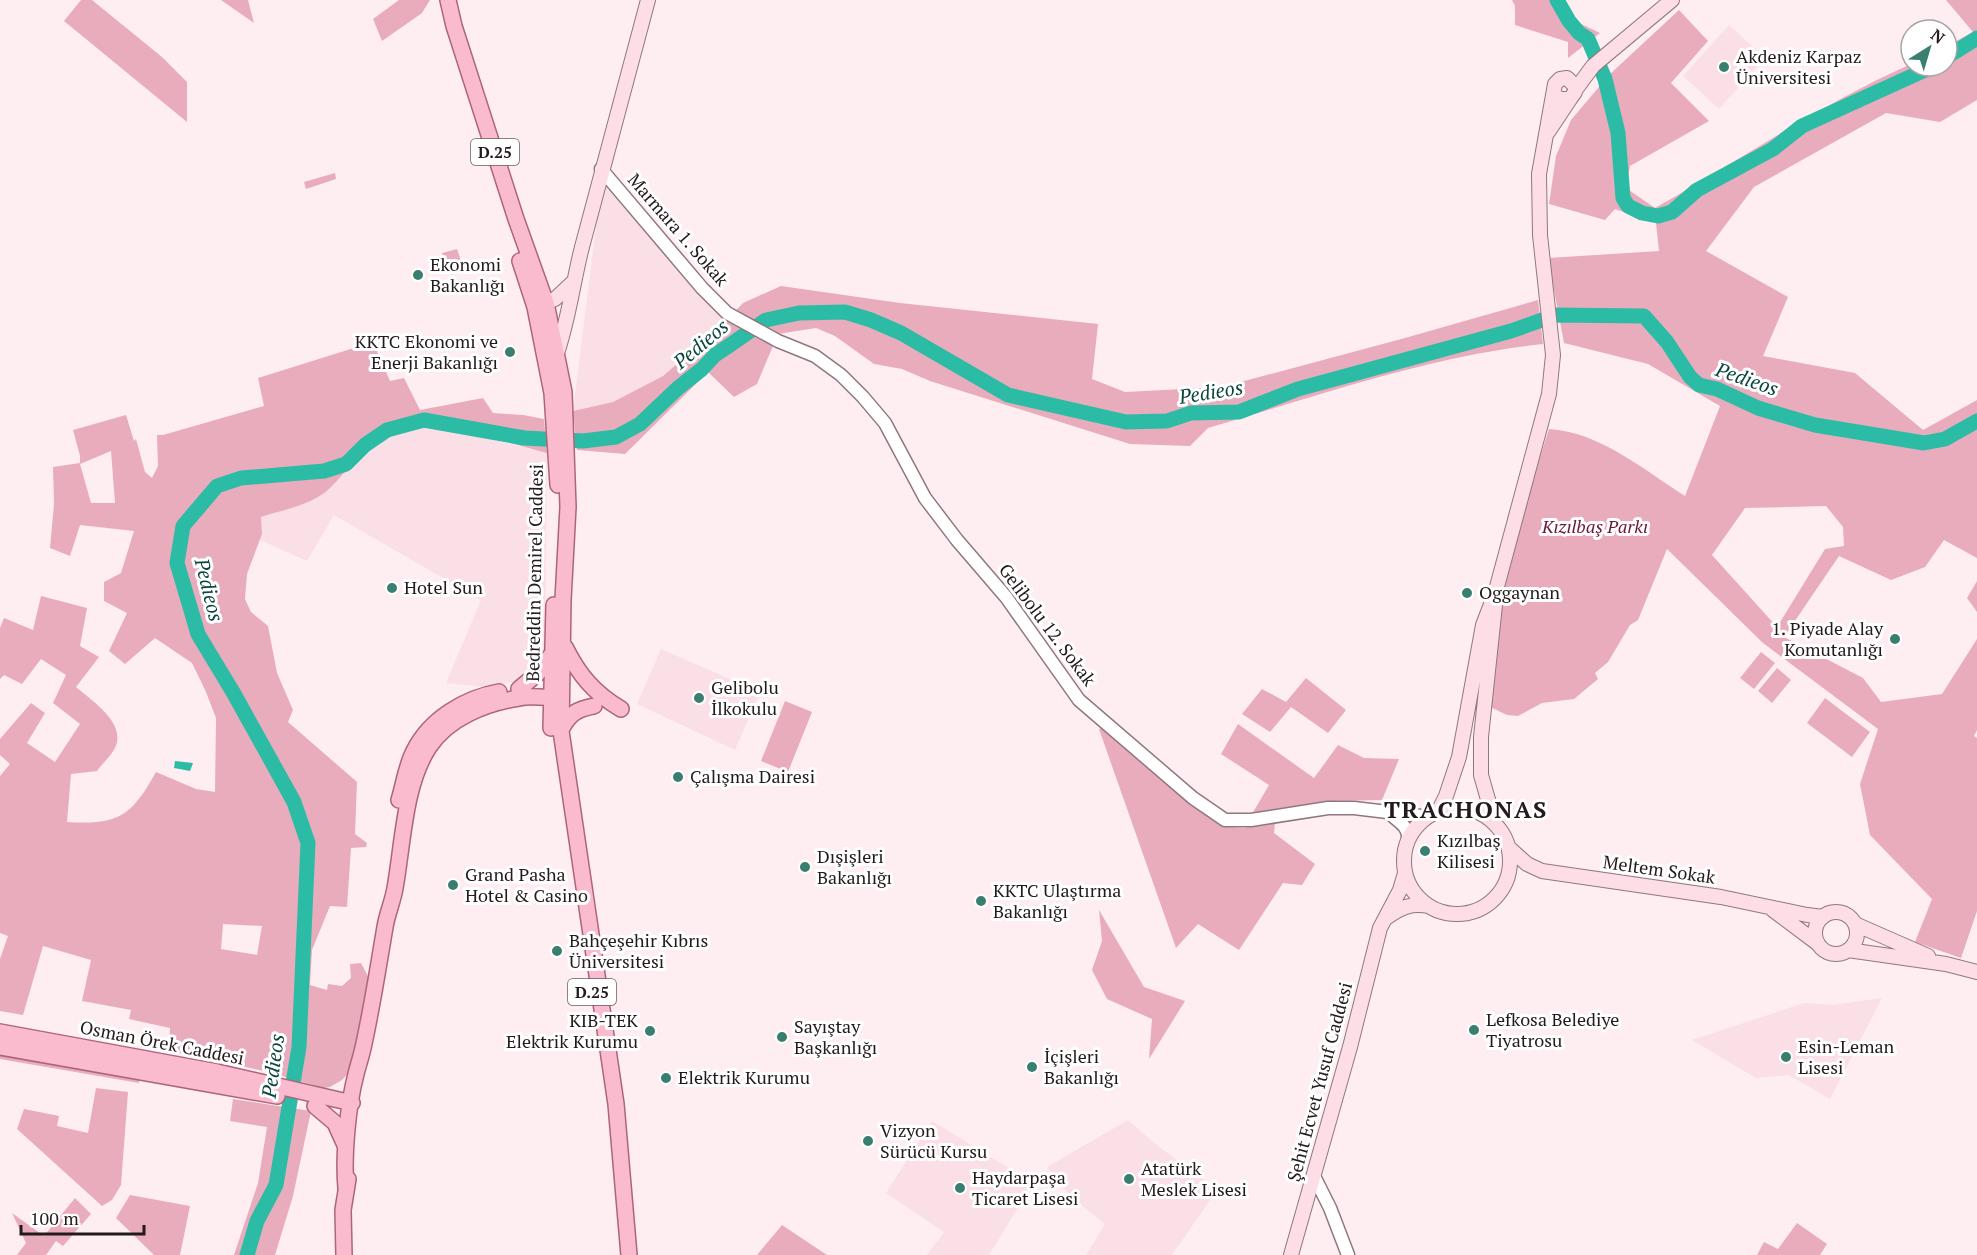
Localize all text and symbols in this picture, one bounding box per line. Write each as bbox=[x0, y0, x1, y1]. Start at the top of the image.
north arrow bbox=[1899, 18, 1959, 78]
text: N bbox=[1927, 24, 1949, 48]
place label: Akdeniz Karpaz Üniversitesi bbox=[1736, 44, 1862, 89]
marker: Akdeniz Karpaz Üniversitesi bbox=[1717, 60, 1731, 74]
road number: D.25 bbox=[471, 139, 519, 165]
street label: Marmara 1. Sokak bbox=[623, 168, 735, 291]
place label: Ekonomi Bakanlığı bbox=[430, 252, 505, 297]
marker: Ekonomi Bakanlığı bbox=[411, 268, 425, 282]
water label: Pedieos bbox=[667, 313, 734, 375]
place label: KKTC Ekonomi ve Enerji Bakanlığı bbox=[355, 329, 498, 374]
marker: KKTC Ekonomi ve Enerji Bakanlığı bbox=[503, 345, 517, 359]
water label: Pedieos bbox=[1711, 355, 1782, 402]
water label: Pedieos bbox=[1176, 373, 1245, 410]
street label: Bedreddin Demirel Caddesi bbox=[520, 464, 548, 682]
park label: Kızılbaş Parkı bbox=[1541, 514, 1648, 538]
water label: Pedieos bbox=[188, 554, 230, 624]
street label: Gelibolu 12. Sokak bbox=[994, 558, 1102, 691]
place label: Hotel Sun bbox=[404, 575, 483, 599]
place label: Oggaynan bbox=[1479, 580, 1560, 604]
marker: Hotel Sun bbox=[385, 581, 399, 595]
marker: Oggaynan bbox=[1460, 586, 1474, 600]
place label: 1. Piyade Alay Komutanlığı bbox=[1771, 616, 1884, 661]
marker: 1. Piyade Alay Komutanlığı bbox=[1888, 632, 1902, 646]
place label: Gelibolu İlkokulu bbox=[711, 675, 779, 720]
marker: Gelibolu İlkokulu bbox=[692, 691, 706, 705]
place label: Çalışma Dairesi bbox=[690, 764, 815, 788]
marker: Çalışma Dairesi bbox=[671, 770, 685, 784]
district label: TRACHONAS bbox=[1384, 793, 1548, 825]
place label: Kızılbaş Kilisesi bbox=[1437, 828, 1501, 873]
place label: Dışişleri Bakanlığı bbox=[817, 844, 892, 889]
marker: Kızılbaş Kilisesi bbox=[1418, 844, 1432, 858]
street label: Meltem Sokak bbox=[1602, 849, 1717, 889]
marker: Dışişleri Bakanlığı bbox=[798, 860, 812, 874]
place label: Grand Pasha Hotel & Casino bbox=[465, 862, 588, 907]
marker: Grand Pasha Hotel & Casino bbox=[446, 878, 460, 892]
place label: KKTC Ulaştırma Bakanlığı bbox=[993, 878, 1121, 923]
marker: KKTC Ulaştırma Bakanlığı bbox=[974, 894, 988, 908]
place label: Bahçeşehir Kıbrıs Üniversitesi bbox=[569, 928, 708, 973]
marker: Bahçeşehir Kıbrıs Üniversitesi bbox=[550, 944, 564, 958]
road number: D.25 bbox=[568, 979, 616, 1005]
street label: Şehit Ecvet Yusuf Caddesi bbox=[1281, 979, 1357, 1184]
place label: Lefkosa Belediye Tiyatrosu bbox=[1486, 1007, 1619, 1052]
place label: KIB-TEK Elektrik Kurumu bbox=[506, 1008, 638, 1053]
street label: Osman Örek Caddesi bbox=[78, 1014, 246, 1070]
place label: Sayıştay Başkanlığı bbox=[794, 1014, 877, 1059]
marker: Lefkosa Belediye Tiyatrosu bbox=[1467, 1023, 1481, 1037]
marker: KIB-TEK Elektrik Kurumu bbox=[643, 1024, 657, 1038]
marker: Sayıştay Başkanlığı bbox=[775, 1030, 789, 1044]
water label: Pedieos bbox=[255, 1032, 290, 1101]
place label: Esin-Leman Lisesi bbox=[1798, 1034, 1895, 1079]
place label: İçişleri Bakanlığı bbox=[1044, 1044, 1119, 1089]
marker: Esin-Leman Lisesi bbox=[1779, 1050, 1793, 1064]
marker: İçişleri Bakanlığı bbox=[1025, 1060, 1039, 1074]
place label: Elektrik Kurumu bbox=[678, 1065, 810, 1089]
marker: Elektrik Kurumu bbox=[659, 1071, 673, 1085]
place label: Vizyon Sürücü Kursu bbox=[880, 1118, 987, 1163]
marker: Vizyon Sürücü Kursu bbox=[861, 1134, 875, 1148]
place label: Atatürk Meslek Lisesi bbox=[1141, 1156, 1247, 1201]
place label: Haydarpaşa Ticaret Lisesi bbox=[972, 1165, 1078, 1210]
marker: Atatürk Meslek Lisesi bbox=[1122, 1172, 1136, 1186]
marker: Haydarpaşa Ticaret Lisesi bbox=[953, 1181, 967, 1195]
scale bar bbox=[21, 1198, 144, 1236]
text: 100 m bbox=[30, 1206, 79, 1230]

